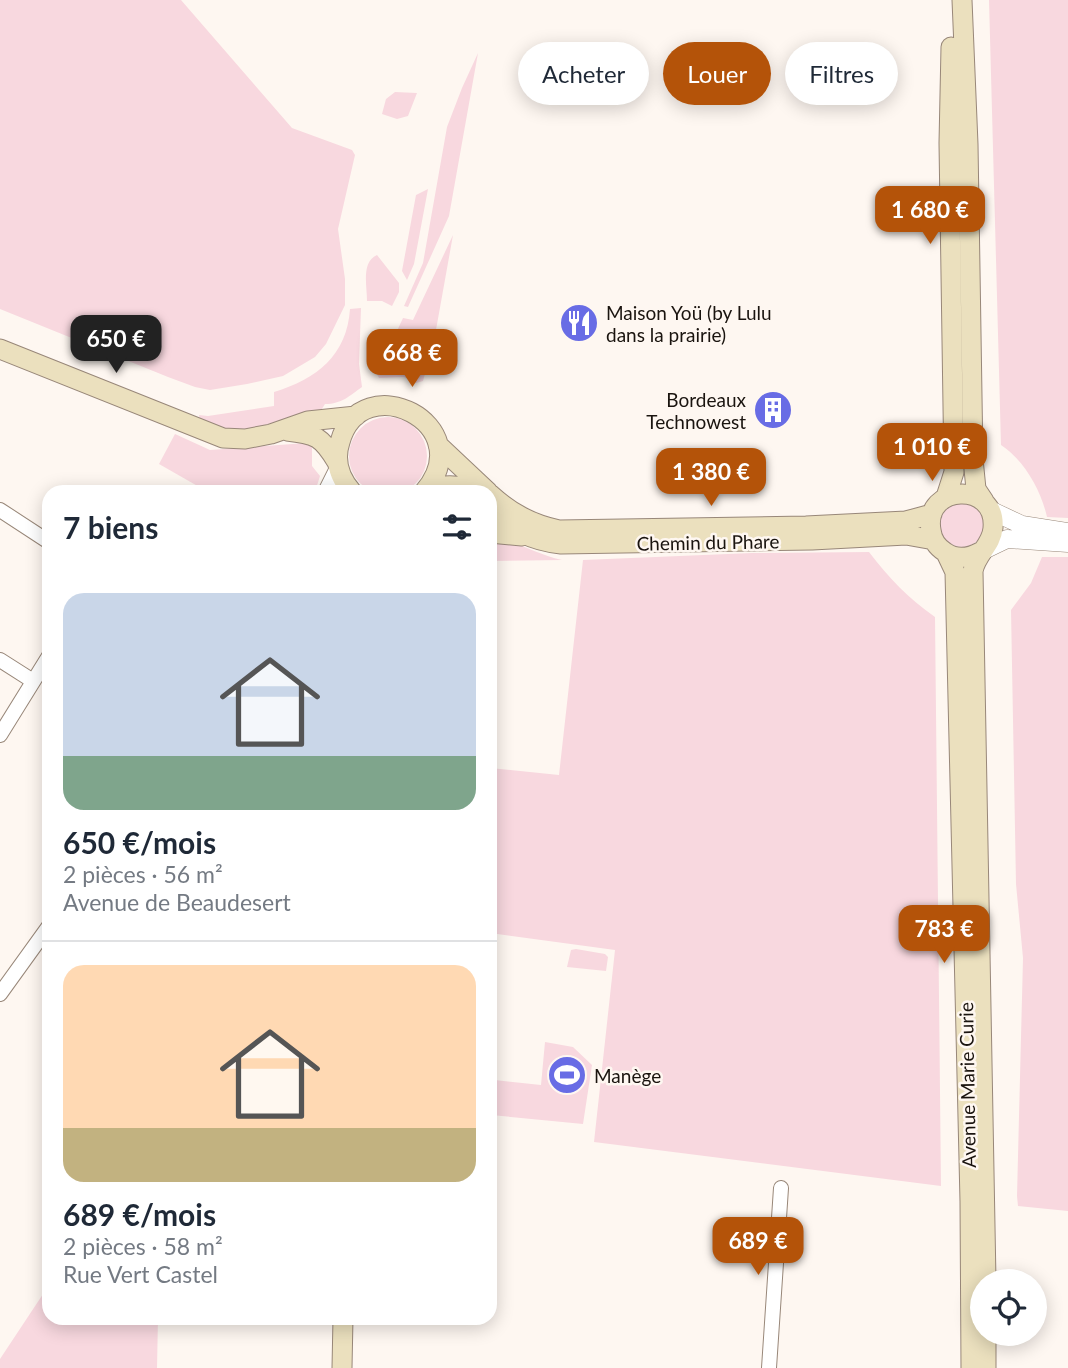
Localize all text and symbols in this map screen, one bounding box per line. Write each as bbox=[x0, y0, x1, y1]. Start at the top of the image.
chip: Acheter bbox=[518, 42, 649, 105]
chip: Louer bbox=[663, 42, 771, 105]
chip: Filtres bbox=[785, 42, 898, 105]
pin: 1 680 € bbox=[865, 187, 995, 246]
text: 1 680 € bbox=[891, 195, 969, 223]
place label: Maison Yoü (by Lulu dans la prairie) bbox=[606, 301, 772, 346]
restaurant icon: Maison Yoü (by Lulu dans la prairie) bbox=[558, 302, 600, 344]
pin: 650 € bbox=[67, 316, 165, 375]
text: 650 € bbox=[87, 324, 145, 352]
pin: 668 € bbox=[363, 330, 461, 389]
text: 668 € bbox=[383, 338, 441, 366]
place label: Bordeaux Technowest bbox=[646, 388, 747, 433]
building icon: Bordeaux Technowest bbox=[752, 389, 794, 431]
pin: 1 010 € bbox=[867, 424, 997, 483]
text: 1 010 € bbox=[893, 432, 971, 460]
pin: 1 380 € bbox=[646, 448, 776, 508]
text: 1 380 € bbox=[672, 457, 750, 485]
icon: filters bbox=[438, 508, 476, 546]
text: 7 biens bbox=[63, 509, 158, 545]
street label: Chemin du Phare bbox=[636, 529, 780, 555]
icon: home bbox=[207, 639, 333, 765]
text: 650 €/mois bbox=[63, 824, 216, 860]
text: 2 pièces · 56 m² bbox=[63, 860, 223, 888]
text: Avenue de Beaudesert bbox=[63, 888, 291, 916]
pin: 783 € bbox=[895, 906, 993, 965]
text: 783 € bbox=[915, 914, 973, 942]
street label: Avenue Marie Curie bbox=[954, 1002, 980, 1168]
icon: home bbox=[207, 1011, 333, 1137]
sports icon: Manège bbox=[546, 1054, 588, 1096]
place label: Manège bbox=[594, 1064, 661, 1087]
text: 689 €/mois bbox=[63, 1196, 216, 1232]
pin: 689 € bbox=[709, 1218, 807, 1277]
text: 689 € bbox=[729, 1226, 787, 1254]
text: 2 pièces · 58 m² bbox=[63, 1232, 223, 1260]
text: Rue Vert Castel bbox=[63, 1260, 218, 1288]
map controls bbox=[970, 1269, 1047, 1346]
button: locate bbox=[970, 1269, 1047, 1346]

